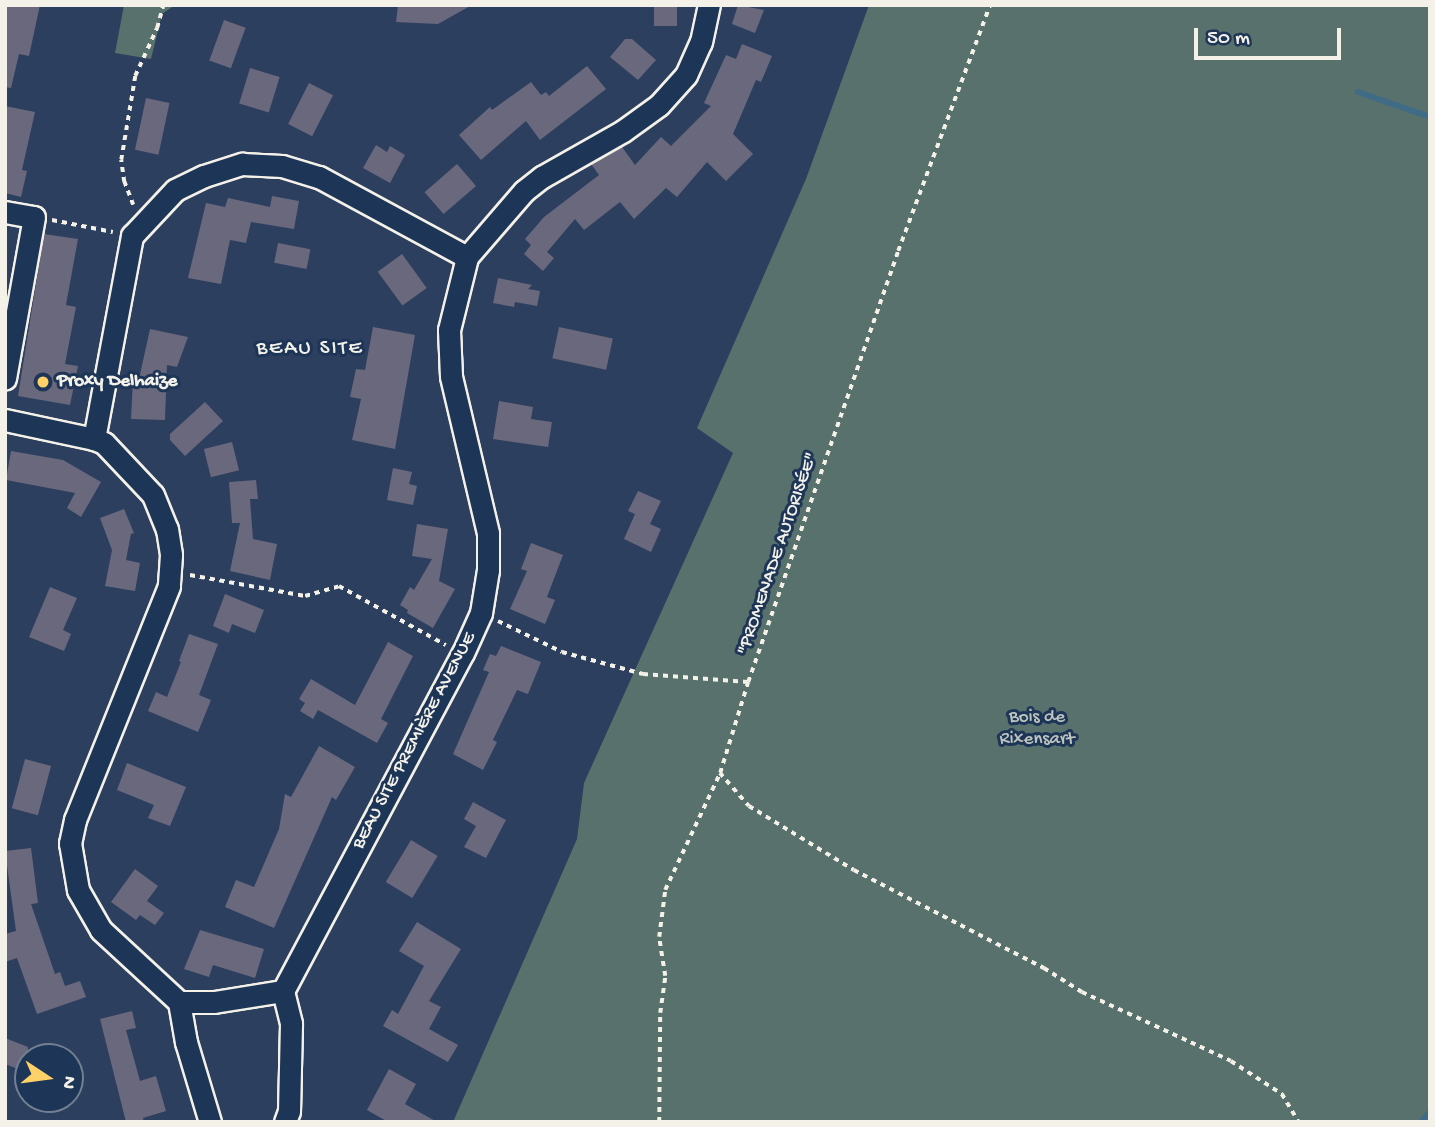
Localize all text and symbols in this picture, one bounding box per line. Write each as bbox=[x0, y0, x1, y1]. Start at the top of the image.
scale bar bbox=[1197, 14, 1344, 58]
text: 50 m bbox=[1207, 27, 1250, 52]
district label: BEAU SITE bbox=[258, 337, 362, 363]
place label: Proxy Delhaize bbox=[57, 371, 177, 393]
marker: Proxy Delhaize bbox=[35, 374, 51, 390]
street label: "PROMENADE AUTORISÉE" bbox=[733, 450, 823, 658]
street label: BEAU SITE PREMIÈRE AVENUE bbox=[348, 629, 482, 853]
park label: Bois de Rixensart bbox=[1000, 707, 1074, 751]
north arrow bbox=[14, 1043, 84, 1113]
text: N bbox=[55, 1074, 81, 1091]

